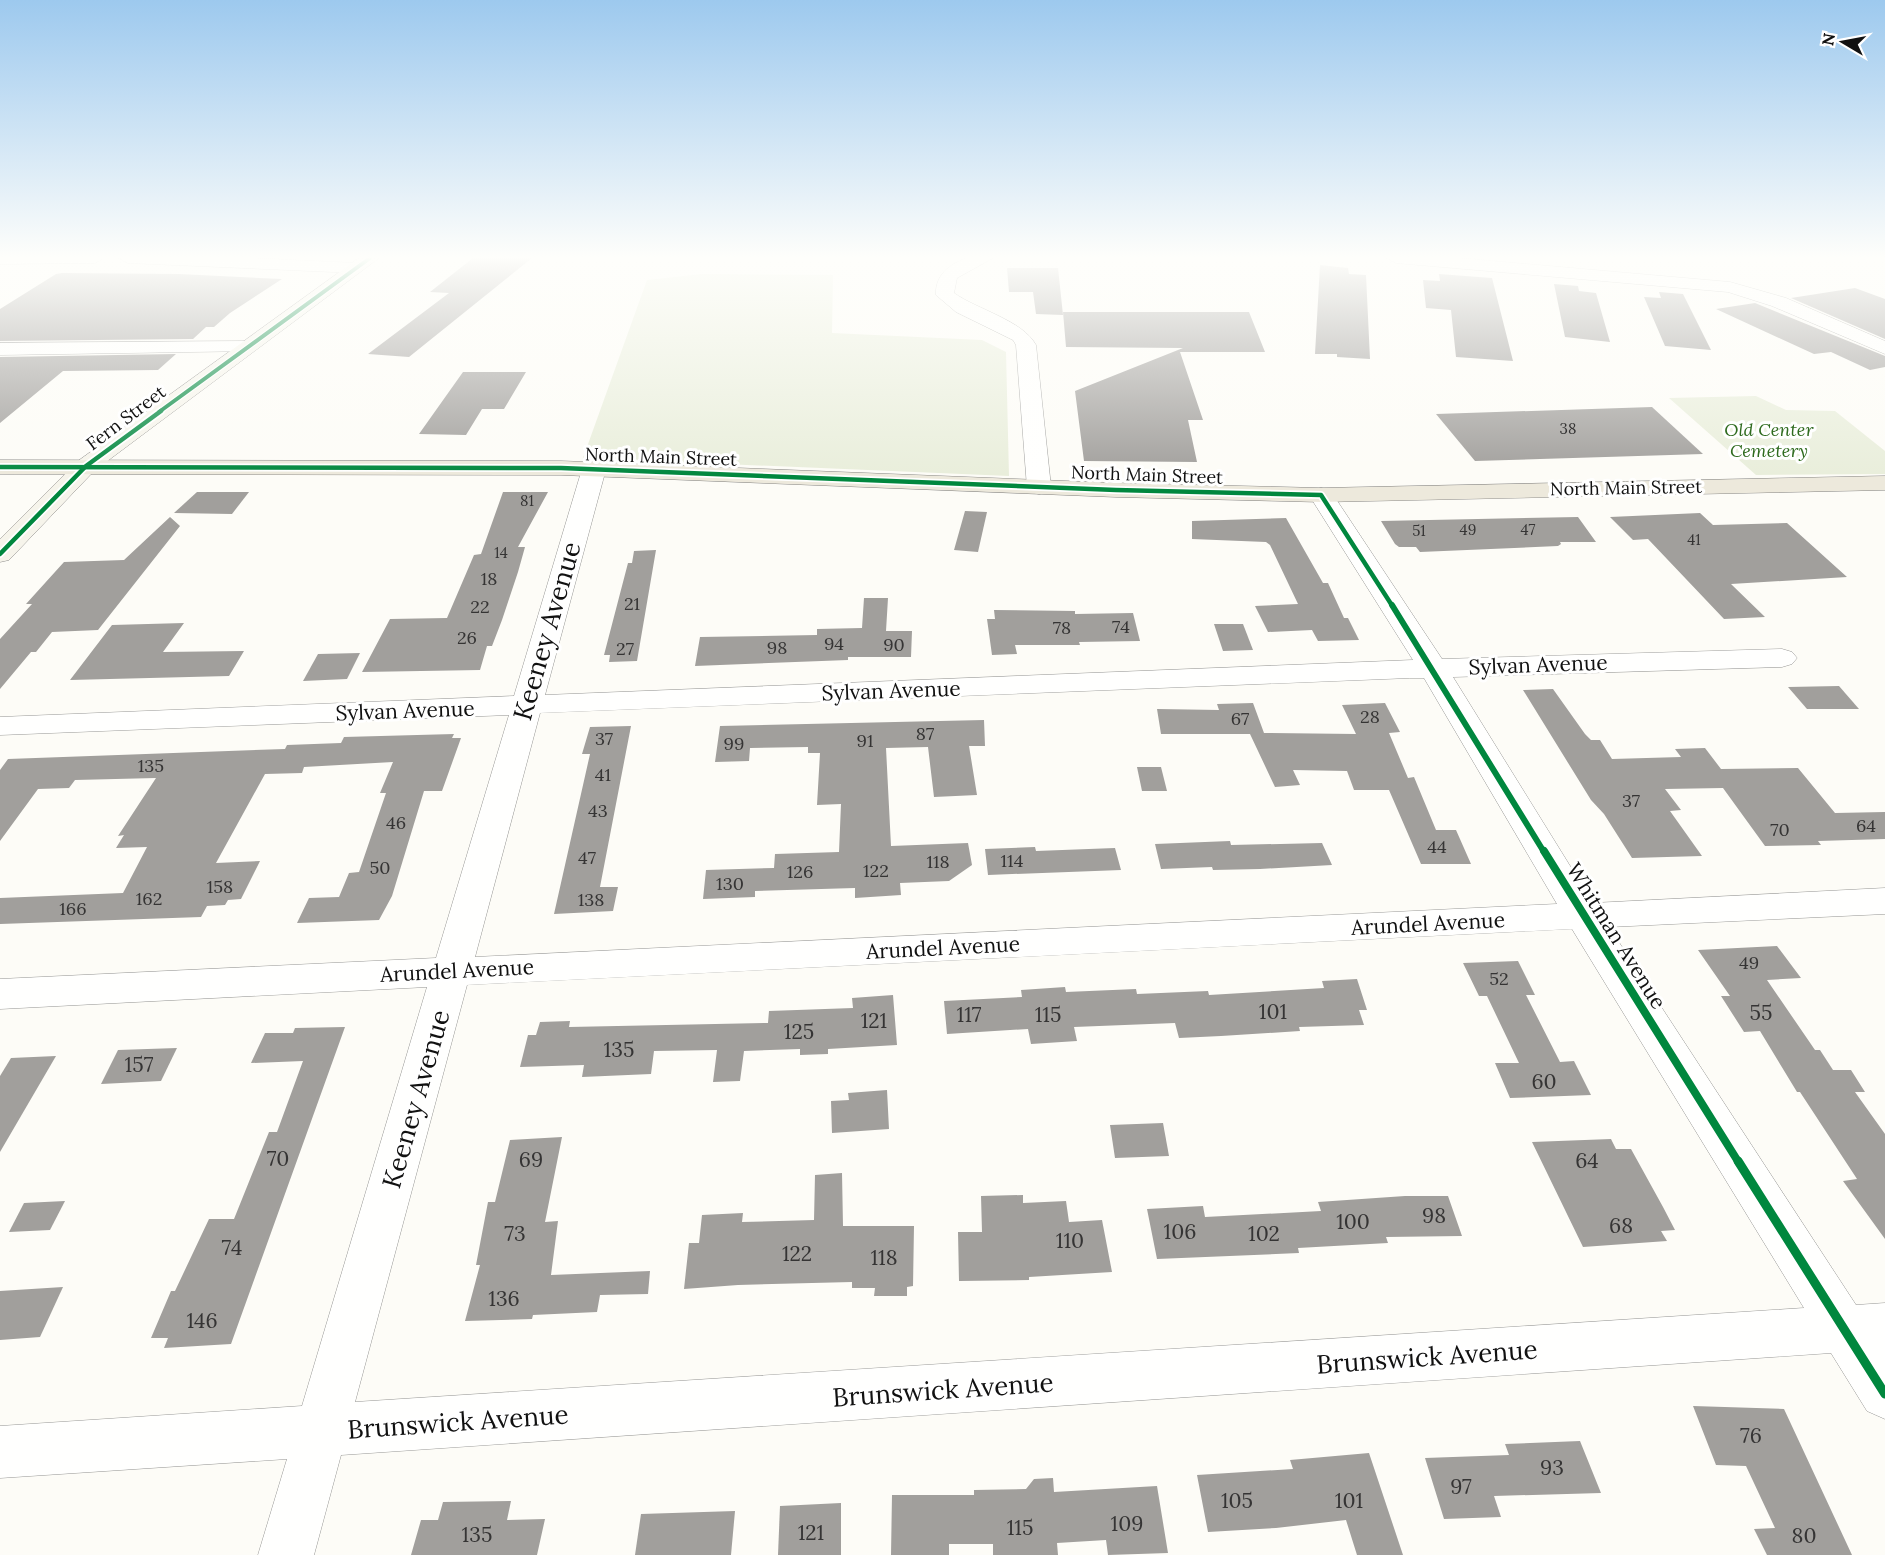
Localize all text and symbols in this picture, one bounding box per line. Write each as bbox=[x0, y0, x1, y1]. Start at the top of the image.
north arrow bbox=[1813, 12, 1873, 72]
text: N bbox=[1817, 32, 1839, 47]
street label: Fern Street bbox=[81, 380, 170, 455]
park label: Old Center Cemetery bbox=[1724, 418, 1814, 462]
house number: 38 bbox=[1560, 419, 1576, 438]
street label: North Main Street bbox=[585, 442, 737, 471]
street label: North Main Street bbox=[1071, 460, 1223, 489]
street label: North Main Street bbox=[1550, 475, 1702, 500]
house number: 81 bbox=[520, 491, 534, 510]
house number: 49 bbox=[1460, 520, 1476, 539]
house number: 47 bbox=[1520, 520, 1536, 539]
house number: 51 bbox=[1412, 521, 1426, 540]
house number: 41 bbox=[1687, 530, 1701, 549]
street label: Keeney Avenue bbox=[505, 538, 588, 724]
house number: 14 bbox=[494, 543, 508, 562]
house number: 18 bbox=[481, 567, 497, 590]
house number: 21 bbox=[624, 592, 640, 615]
house number: 22 bbox=[470, 595, 490, 618]
house number: 74 bbox=[1112, 615, 1130, 638]
house number: 78 bbox=[1053, 616, 1071, 639]
house number: 26 bbox=[457, 626, 477, 649]
house number: 94 bbox=[824, 632, 844, 655]
house number: 90 bbox=[883, 633, 905, 656]
house number: 98 bbox=[767, 636, 787, 659]
house number: 27 bbox=[616, 637, 634, 660]
street label: Sylvan Avenue bbox=[1468, 649, 1608, 680]
street label: Sylvan Avenue bbox=[821, 675, 961, 706]
street label: Sylvan Avenue bbox=[335, 695, 475, 726]
house number: 28 bbox=[1360, 705, 1380, 728]
house number: 67 bbox=[1231, 707, 1249, 730]
house number: 87 bbox=[916, 722, 934, 745]
house number: 37 bbox=[595, 727, 613, 750]
house number: 91 bbox=[857, 729, 873, 752]
house number: 99 bbox=[724, 732, 744, 755]
house number: 135 bbox=[138, 754, 164, 777]
house number: 41 bbox=[595, 763, 611, 786]
house number: 37 bbox=[1622, 789, 1640, 812]
house number: 43 bbox=[588, 799, 608, 822]
house number: 46 bbox=[386, 811, 406, 834]
house number: 64 bbox=[1856, 814, 1876, 837]
house number: 70 bbox=[1770, 818, 1790, 841]
house number: 44 bbox=[1427, 835, 1447, 858]
house number: 47 bbox=[578, 846, 596, 869]
house number: 114 bbox=[1001, 849, 1024, 872]
house number: 118 bbox=[926, 850, 950, 873]
house number: 50 bbox=[370, 856, 391, 879]
street label: Whitman Avenue bbox=[1561, 858, 1672, 1014]
house number: 122 bbox=[863, 859, 889, 882]
house number: 126 bbox=[787, 860, 813, 883]
house number: 130 bbox=[716, 872, 744, 895]
house number: 158 bbox=[207, 875, 233, 898]
house number: 162 bbox=[136, 887, 162, 910]
house number: 138 bbox=[578, 888, 604, 911]
house number: 166 bbox=[59, 897, 87, 920]
street label: Arundel Avenue bbox=[1349, 906, 1506, 941]
street label: Arundel Avenue bbox=[864, 930, 1021, 965]
house number: 49 bbox=[1739, 951, 1759, 974]
street label: Arundel Avenue bbox=[378, 953, 535, 988]
house number: 52 bbox=[1489, 967, 1509, 990]
house number: 101 bbox=[1259, 998, 1287, 1025]
house number: 55 bbox=[1750, 999, 1772, 1026]
house number: 117 bbox=[957, 1001, 982, 1028]
house number: 115 bbox=[1035, 1001, 1061, 1028]
street label: Keeney Avenue bbox=[374, 1006, 457, 1192]
house number: 121 bbox=[861, 1007, 887, 1034]
house number: 125 bbox=[784, 1018, 814, 1045]
house number: 135 bbox=[604, 1036, 634, 1063]
house number: 157 bbox=[125, 1051, 154, 1078]
house number: 60 bbox=[1531, 1068, 1557, 1095]
house number: 70 bbox=[267, 1145, 289, 1172]
house number: 69 bbox=[519, 1146, 543, 1173]
house number: 64 bbox=[1575, 1147, 1599, 1174]
house number: 98 bbox=[1422, 1202, 1446, 1229]
house number: 100 bbox=[1336, 1208, 1370, 1235]
house number: 68 bbox=[1609, 1212, 1633, 1239]
house number: 106 bbox=[1164, 1218, 1196, 1245]
house number: 73 bbox=[504, 1220, 526, 1247]
house number: 102 bbox=[1248, 1220, 1280, 1247]
house number: 110 bbox=[1056, 1227, 1084, 1254]
house number: 74 bbox=[222, 1234, 242, 1261]
house number: 122 bbox=[782, 1240, 812, 1267]
house number: 118 bbox=[870, 1244, 898, 1271]
house number: 136 bbox=[488, 1285, 520, 1312]
house number: 146 bbox=[186, 1307, 218, 1334]
street label: Brunswick Avenue bbox=[1315, 1332, 1539, 1381]
street label: Brunswick Avenue bbox=[831, 1365, 1055, 1414]
street label: Brunswick Avenue bbox=[346, 1397, 570, 1446]
house number: 76 bbox=[1740, 1422, 1762, 1449]
house number: 93 bbox=[1540, 1454, 1564, 1481]
house number: 97 bbox=[1450, 1473, 1472, 1500]
house number: 105 bbox=[1221, 1487, 1253, 1514]
house number: 101 bbox=[1335, 1487, 1363, 1514]
house number: 109 bbox=[1111, 1510, 1143, 1537]
house number: 115 bbox=[1007, 1514, 1033, 1541]
house number: 121 bbox=[798, 1519, 824, 1546]
house number: 135 bbox=[462, 1521, 492, 1548]
house number: 80 bbox=[1792, 1522, 1816, 1549]

